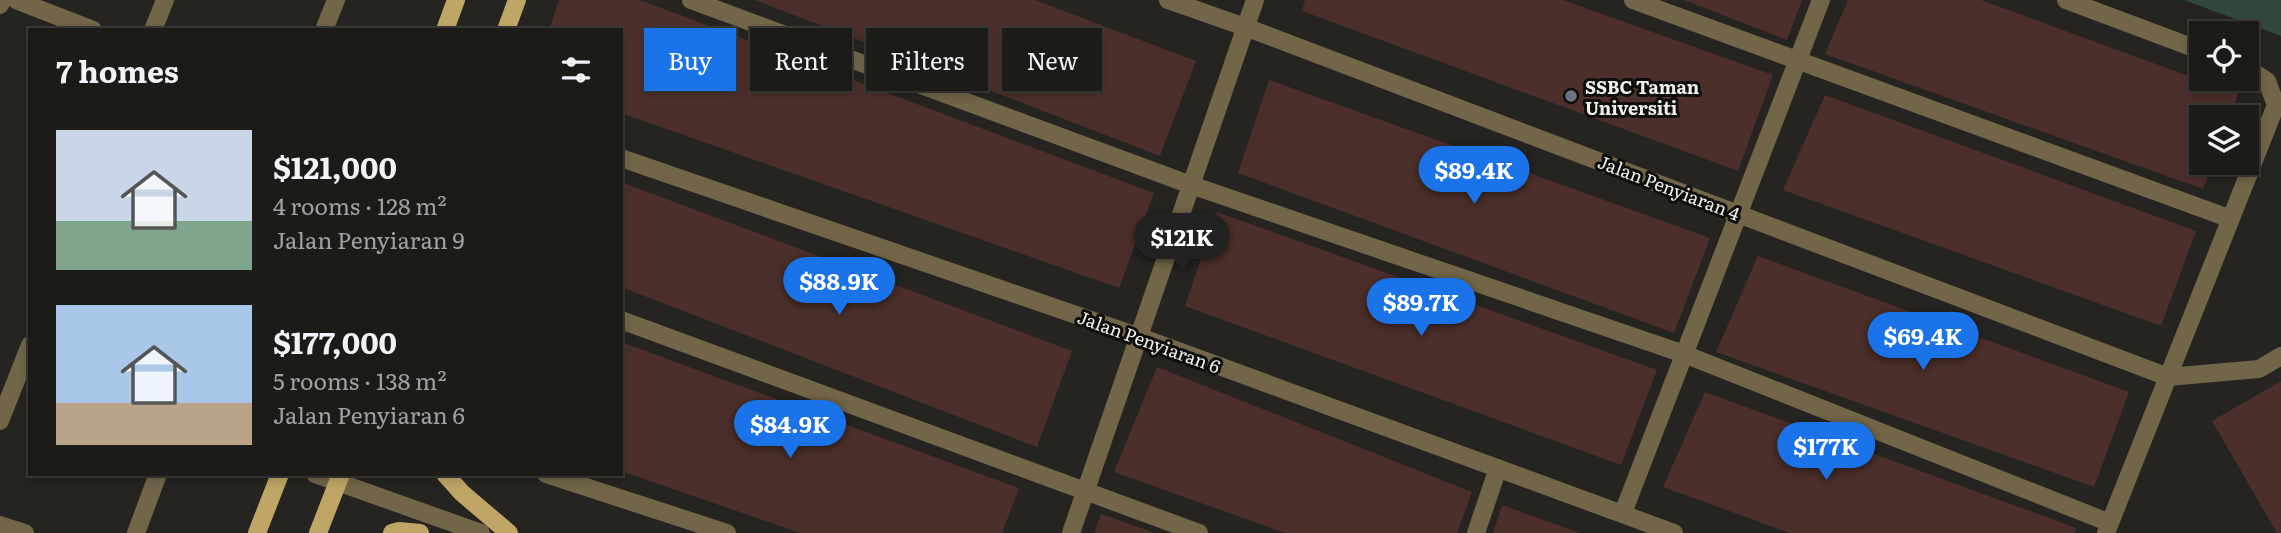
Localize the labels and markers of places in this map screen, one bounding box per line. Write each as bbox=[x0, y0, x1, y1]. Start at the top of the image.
place label: SSBC Taman Universiti bbox=[1585, 73, 1700, 121]
marker: SSBC Taman Universiti bbox=[1563, 88, 1579, 104]
pin: $89.4K bbox=[1417, 146, 1531, 206]
pin: $121K bbox=[1133, 214, 1231, 273]
pin: $88.9K bbox=[782, 258, 896, 317]
pin: $89.7K bbox=[1364, 278, 1478, 338]
pin: $69.4K bbox=[1866, 312, 1980, 372]
pin: $84.9K bbox=[733, 400, 847, 460]
pin: $177K bbox=[1777, 422, 1875, 482]

